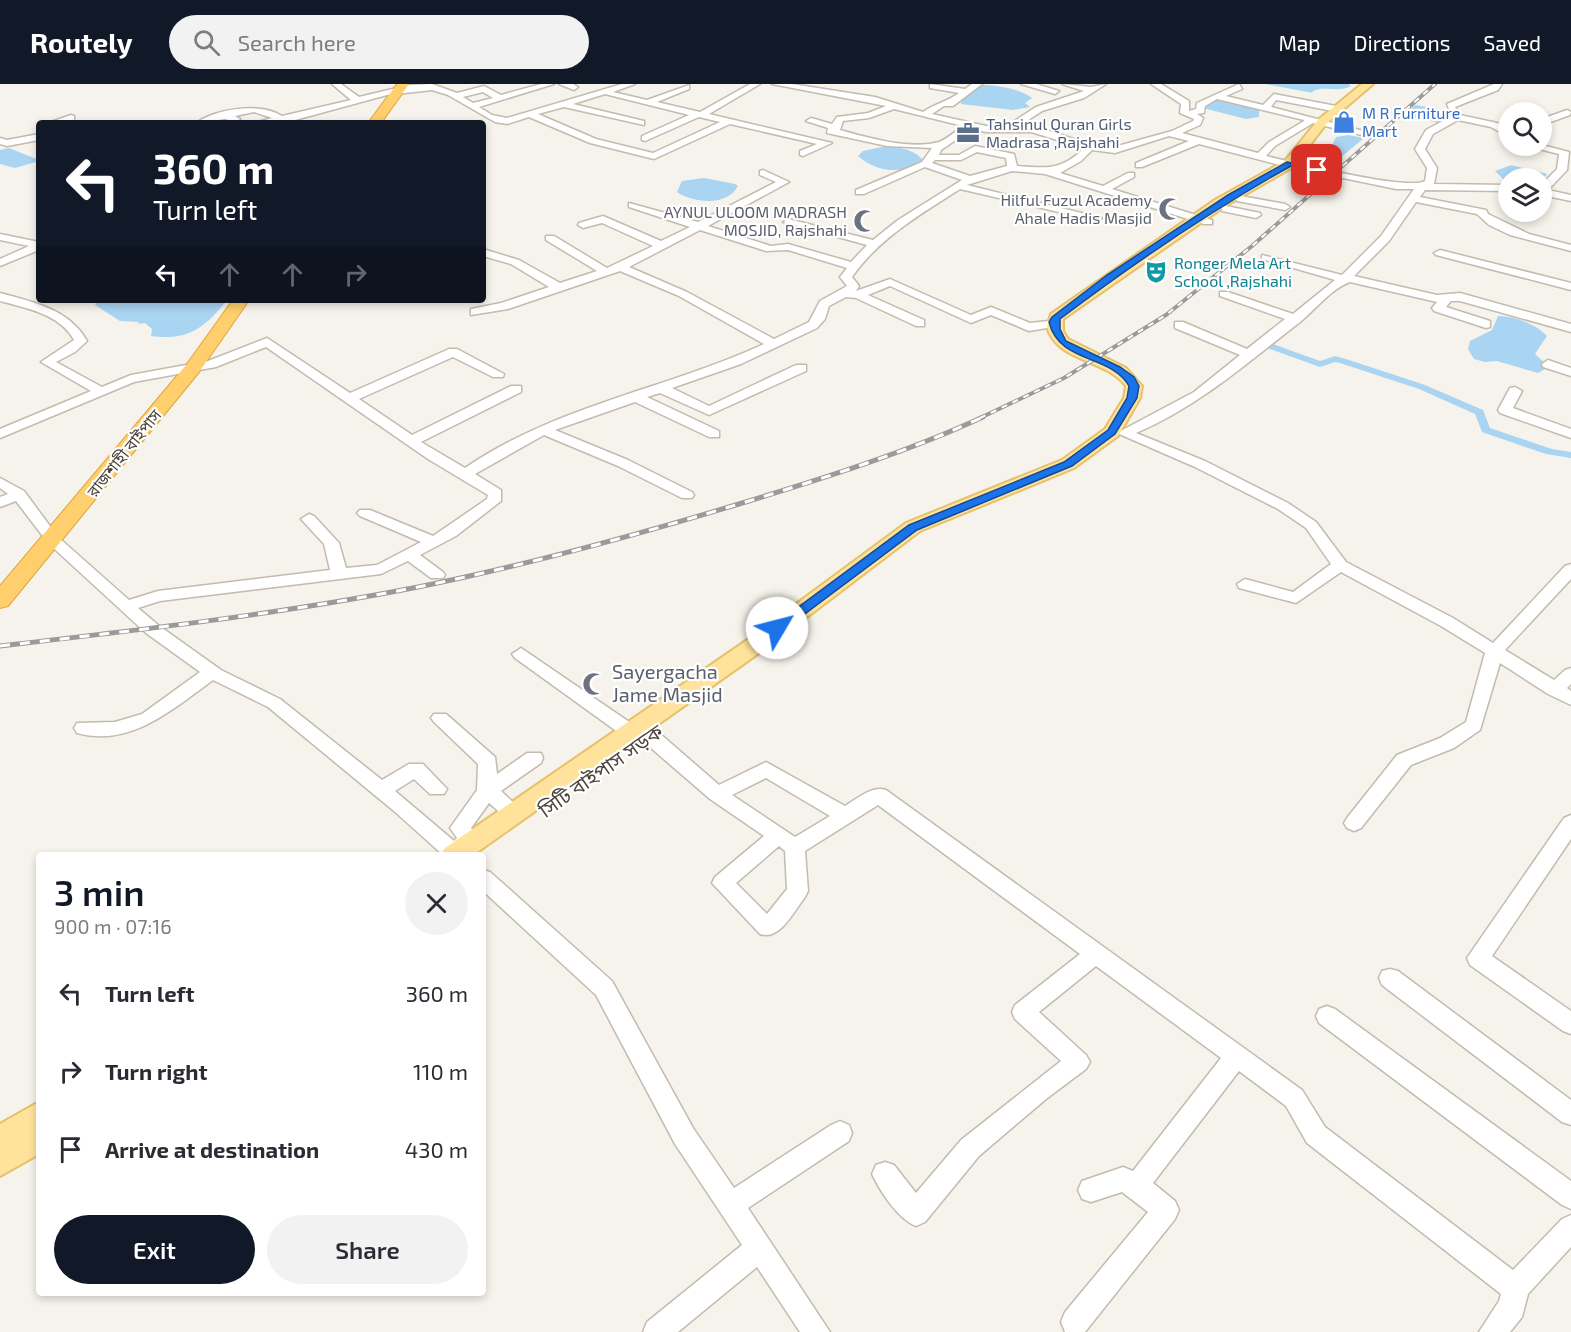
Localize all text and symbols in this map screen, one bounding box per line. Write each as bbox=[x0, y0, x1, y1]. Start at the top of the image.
search box bbox=[169, 15, 589, 69]
text: Routely bbox=[30, 25, 133, 59]
icon: search bbox=[190, 26, 223, 59]
text: Search here bbox=[238, 29, 356, 55]
text: Map bbox=[1278, 30, 1321, 55]
text: Directions bbox=[1354, 30, 1450, 55]
text: Saved bbox=[1483, 30, 1541, 55]
map controls bbox=[1498, 102, 1552, 222]
button: search bbox=[1498, 102, 1552, 156]
place label: M R Furniture Mart bbox=[1362, 103, 1460, 140]
shop icon: M R Furniture Mart bbox=[1331, 109, 1357, 135]
place label: Tahsinul Quran Girls Madrasa ,Rajshahi bbox=[986, 114, 1132, 152]
office icon: Tahsinul Quran Girls Madrasa ,Rajshahi bbox=[955, 120, 981, 146]
text: 360 m bbox=[153, 142, 274, 192]
icon: left bbox=[54, 144, 132, 222]
pin bbox=[1291, 144, 1342, 195]
icon: arrive bbox=[1300, 153, 1333, 186]
button: layers bbox=[1498, 168, 1552, 222]
place label: Hilful Fuzul Academy Ahale Hadis Masjid bbox=[1000, 190, 1153, 228]
text: Turn left bbox=[153, 193, 257, 225]
mosque icon: Hilful Fuzul Academy Ahale Hadis Masjid bbox=[1157, 196, 1183, 222]
place label: AYNUL ULOOM MADRASH MOSJID, Rajshahi bbox=[664, 202, 847, 240]
mosque icon: AYNUL ULOOM MADRASH MOSJID, Rajshahi bbox=[852, 208, 878, 234]
place label: Ronger Mela Art School ,Rajshahi bbox=[1174, 253, 1292, 291]
icon: left bbox=[150, 258, 183, 291]
icon: ahead bbox=[213, 258, 246, 291]
icon: ahead bbox=[276, 258, 309, 291]
icon: right bbox=[339, 258, 372, 291]
theatre icon: Ronger Mela Art School ,Rajshahi bbox=[1143, 259, 1169, 285]
street label: রাজশাহী বাইপাস bbox=[82, 404, 165, 501]
position arrow bbox=[745, 596, 809, 660]
place label: Sayergacha Jame Masjid bbox=[612, 659, 723, 706]
mosque icon: Sayergacha Jame Masjid bbox=[581, 671, 607, 697]
street label: সিটি বাইপাস সড়ক bbox=[533, 718, 668, 822]
text: 3 min bbox=[54, 870, 145, 913]
button: close bbox=[405, 872, 468, 935]
text: 900 m · 07:16 bbox=[54, 914, 172, 938]
icon: left bbox=[54, 977, 87, 1010]
text: Turn left bbox=[105, 980, 194, 1006]
text: 360 m bbox=[406, 980, 468, 1006]
icon: right bbox=[54, 1055, 87, 1088]
text: Turn right bbox=[105, 1058, 207, 1084]
text: 110 m bbox=[413, 1058, 468, 1084]
icon: arrive bbox=[54, 1133, 87, 1166]
text: Arrive at destination bbox=[105, 1136, 319, 1162]
text: 430 m bbox=[405, 1136, 468, 1162]
button: Exit bbox=[54, 1215, 255, 1284]
button: Share bbox=[267, 1215, 468, 1284]

